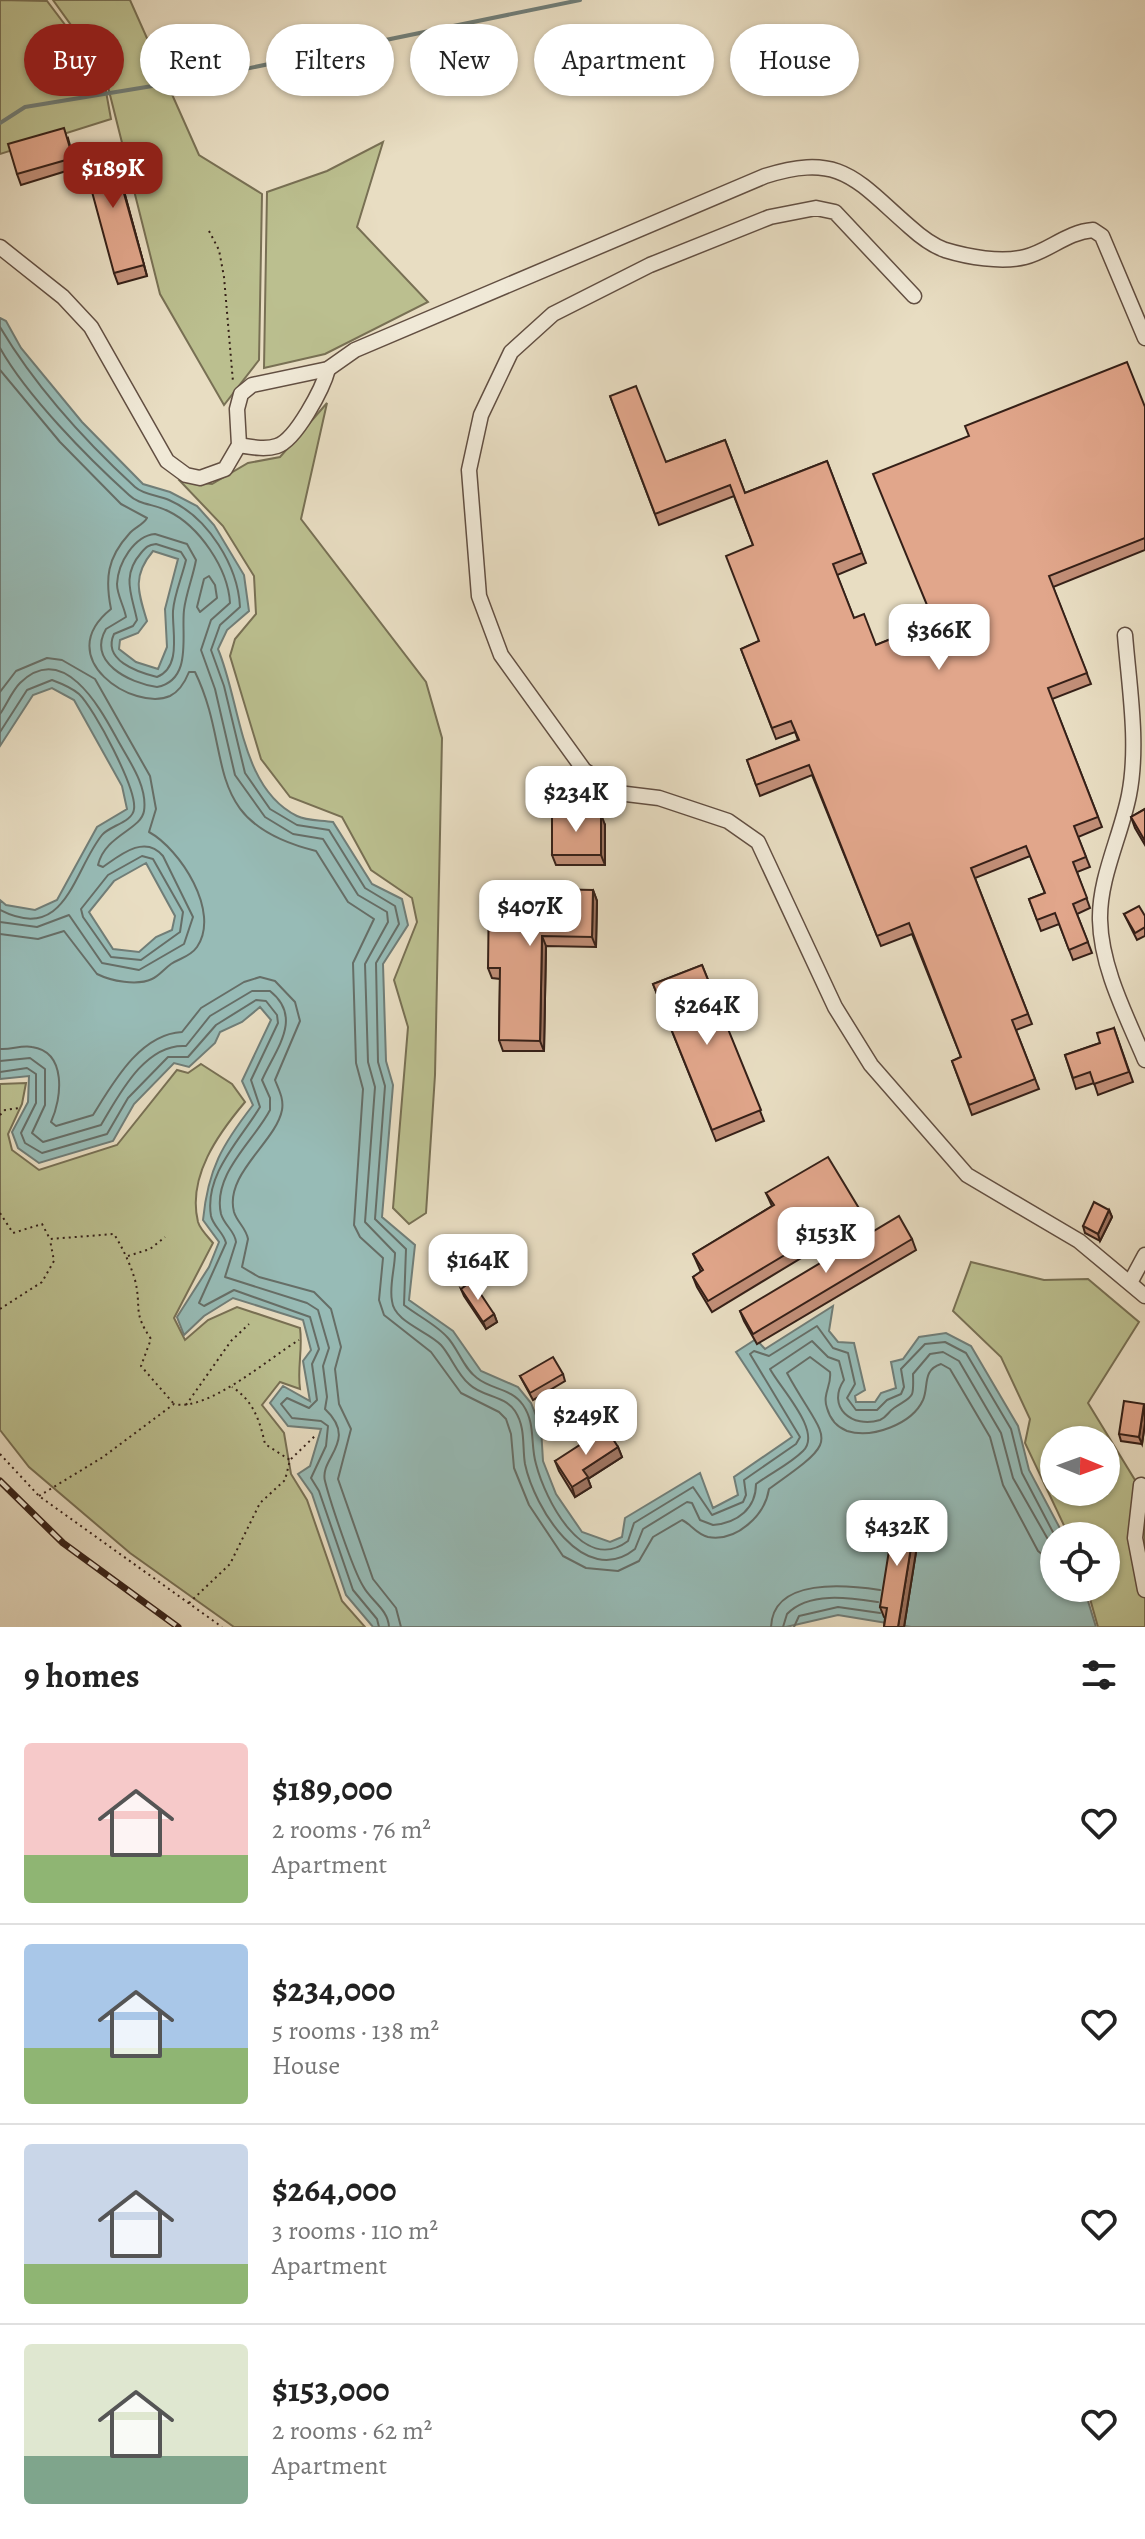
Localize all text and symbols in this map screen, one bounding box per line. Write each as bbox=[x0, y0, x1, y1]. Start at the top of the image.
chip: Buy bbox=[24, 24, 124, 96]
chip: Rent bbox=[140, 24, 250, 96]
chip: Filters bbox=[266, 24, 394, 96]
chip: New bbox=[410, 24, 518, 96]
chip: Apartment bbox=[534, 24, 714, 96]
chip: House bbox=[730, 24, 859, 96]
pin: $189K bbox=[57, 142, 169, 210]
text: $189K bbox=[81, 150, 145, 185]
pin: $366K bbox=[883, 604, 995, 672]
text: $366K bbox=[907, 612, 971, 647]
pin: $234K bbox=[520, 766, 632, 834]
text: $234K bbox=[543, 774, 609, 809]
pin: $407K bbox=[474, 880, 586, 948]
text: $407K bbox=[497, 888, 563, 923]
pin: $264K bbox=[651, 979, 763, 1047]
text: $264K bbox=[674, 987, 740, 1022]
pin: $153K bbox=[770, 1207, 882, 1275]
text: $153K bbox=[796, 1215, 856, 1250]
pin: $164K bbox=[422, 1234, 534, 1302]
text: $164K bbox=[447, 1242, 509, 1277]
pin: $249K bbox=[530, 1389, 642, 1457]
text: $249K bbox=[553, 1397, 619, 1432]
north arrow bbox=[1040, 1426, 1120, 1506]
map controls bbox=[1040, 1426, 1120, 1602]
pin: $432K bbox=[841, 1500, 953, 1568]
text: $432K bbox=[864, 1508, 930, 1543]
button: locate bbox=[1040, 1522, 1120, 1602]
text: 9 homes bbox=[24, 1652, 140, 1699]
icon: filters bbox=[1077, 1653, 1121, 1697]
text: $189,000 bbox=[272, 1765, 393, 1812]
icon: home bbox=[88, 1775, 184, 1871]
icon: heart bbox=[1077, 1801, 1121, 1845]
text: 2 rooms · 76 m² bbox=[272, 1812, 431, 1847]
text: Apartment bbox=[272, 1847, 387, 1882]
text: $234,000 bbox=[272, 1966, 395, 2013]
icon: home bbox=[88, 1976, 184, 2072]
icon: heart bbox=[1077, 2002, 1121, 2046]
text: 5 rooms · 138 m² bbox=[272, 2013, 439, 2048]
text: House bbox=[272, 2048, 340, 2083]
text: $264,000 bbox=[272, 2166, 397, 2213]
icon: home bbox=[88, 2176, 184, 2272]
icon: heart bbox=[1077, 2202, 1121, 2246]
text: 3 rooms · 110 m² bbox=[272, 2213, 438, 2248]
text: Apartment bbox=[272, 2248, 387, 2283]
text: $153,000 bbox=[272, 2366, 390, 2413]
icon: home bbox=[88, 2376, 184, 2472]
icon: heart bbox=[1077, 2402, 1121, 2446]
text: 2 rooms · 62 m² bbox=[272, 2413, 432, 2448]
text: Apartment bbox=[272, 2448, 387, 2483]

